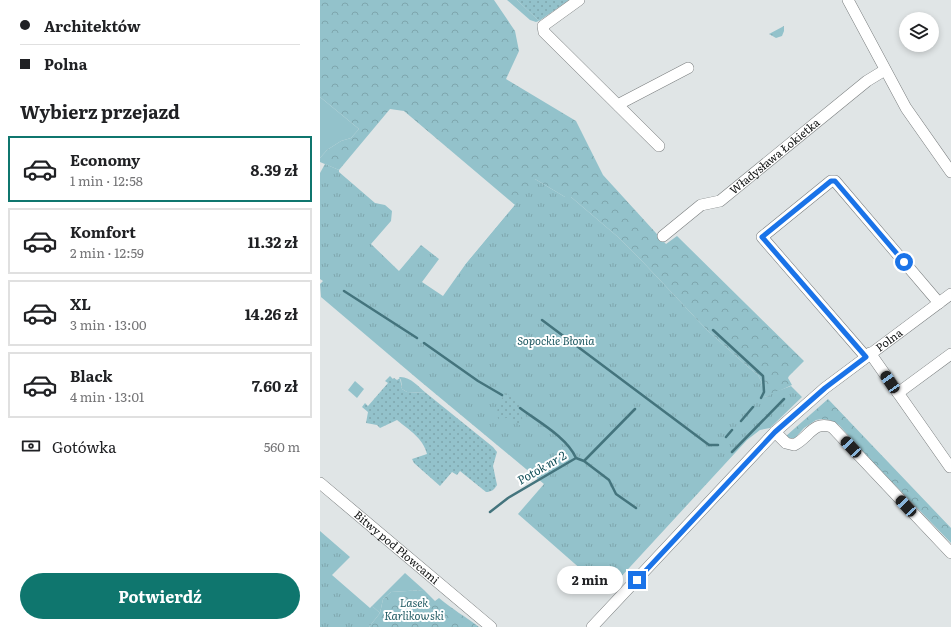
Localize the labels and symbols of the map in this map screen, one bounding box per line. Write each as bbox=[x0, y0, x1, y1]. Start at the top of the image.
street label: Władysława Łokietka bbox=[726, 114, 823, 197]
route start bbox=[895, 253, 913, 271]
street label: Polna bbox=[872, 324, 905, 355]
park label: Sopockie Błonia bbox=[517, 332, 595, 348]
car bbox=[878, 369, 902, 395]
car bbox=[838, 434, 864, 460]
water label: Potok nr 2 bbox=[514, 446, 569, 488]
car bbox=[893, 493, 919, 519]
street label: Bitwy pod Płowcami bbox=[351, 506, 443, 587]
callout: 2 min bbox=[557, 566, 623, 594]
route end bbox=[628, 571, 646, 589]
park label: Lasek Karlikowski bbox=[384, 594, 445, 623]

